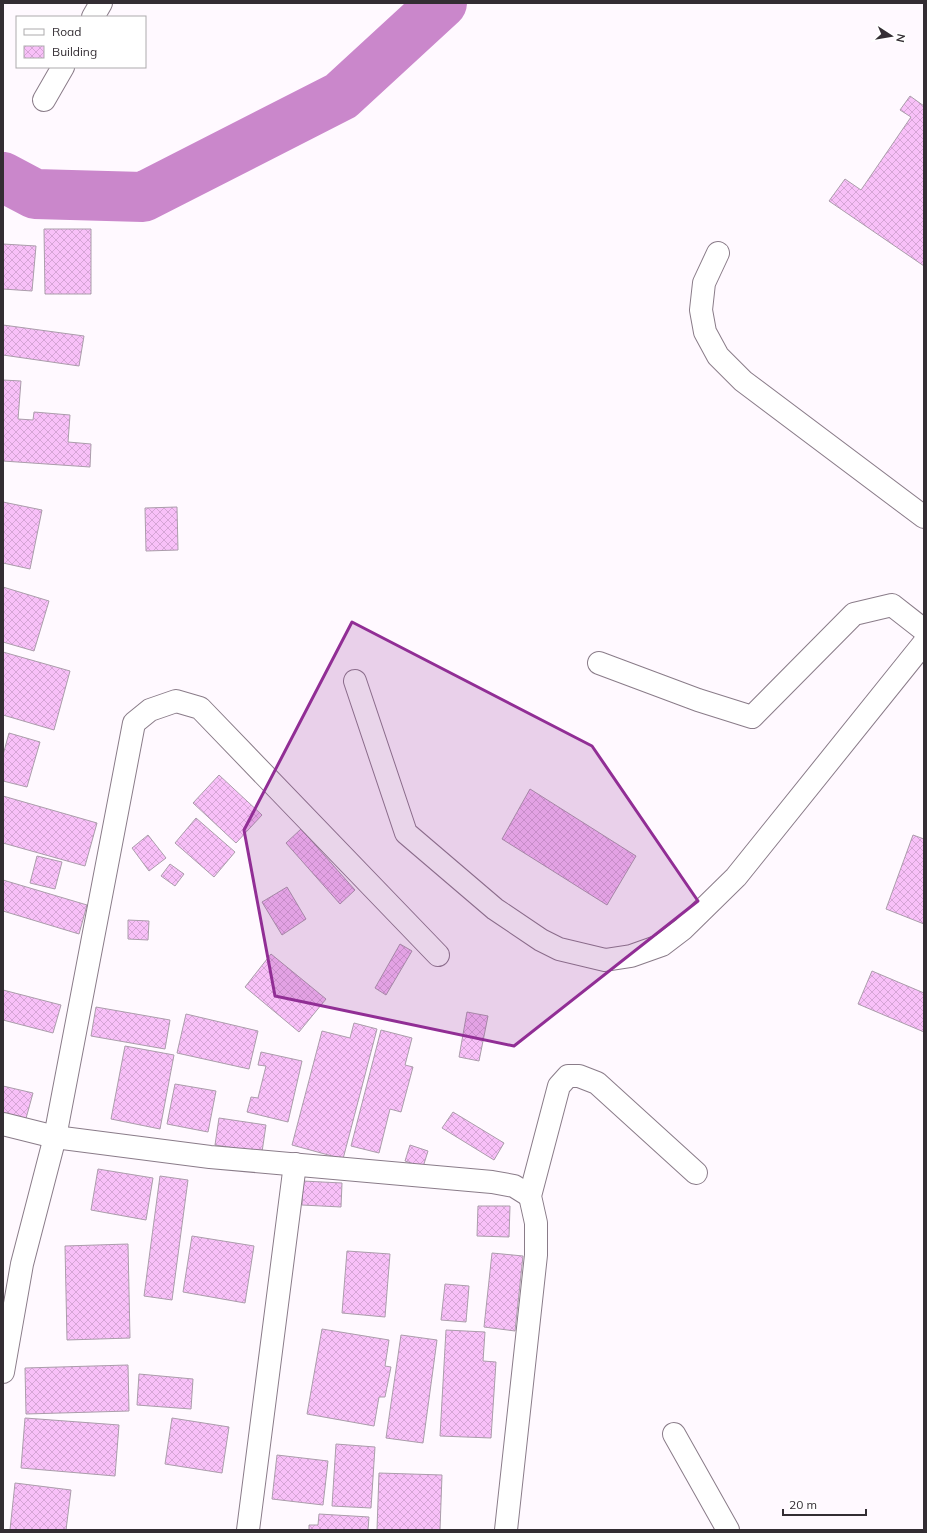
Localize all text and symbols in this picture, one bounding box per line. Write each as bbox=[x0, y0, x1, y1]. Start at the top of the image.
legend bbox=[16, 16, 146, 68]
north arrow bbox=[871, 16, 911, 56]
text: Road bbox=[52, 24, 81, 39]
text: N bbox=[893, 33, 908, 44]
text: Building bbox=[52, 44, 97, 59]
scale bar bbox=[783, 1491, 866, 1517]
text: 20 m bbox=[789, 1497, 817, 1512]

